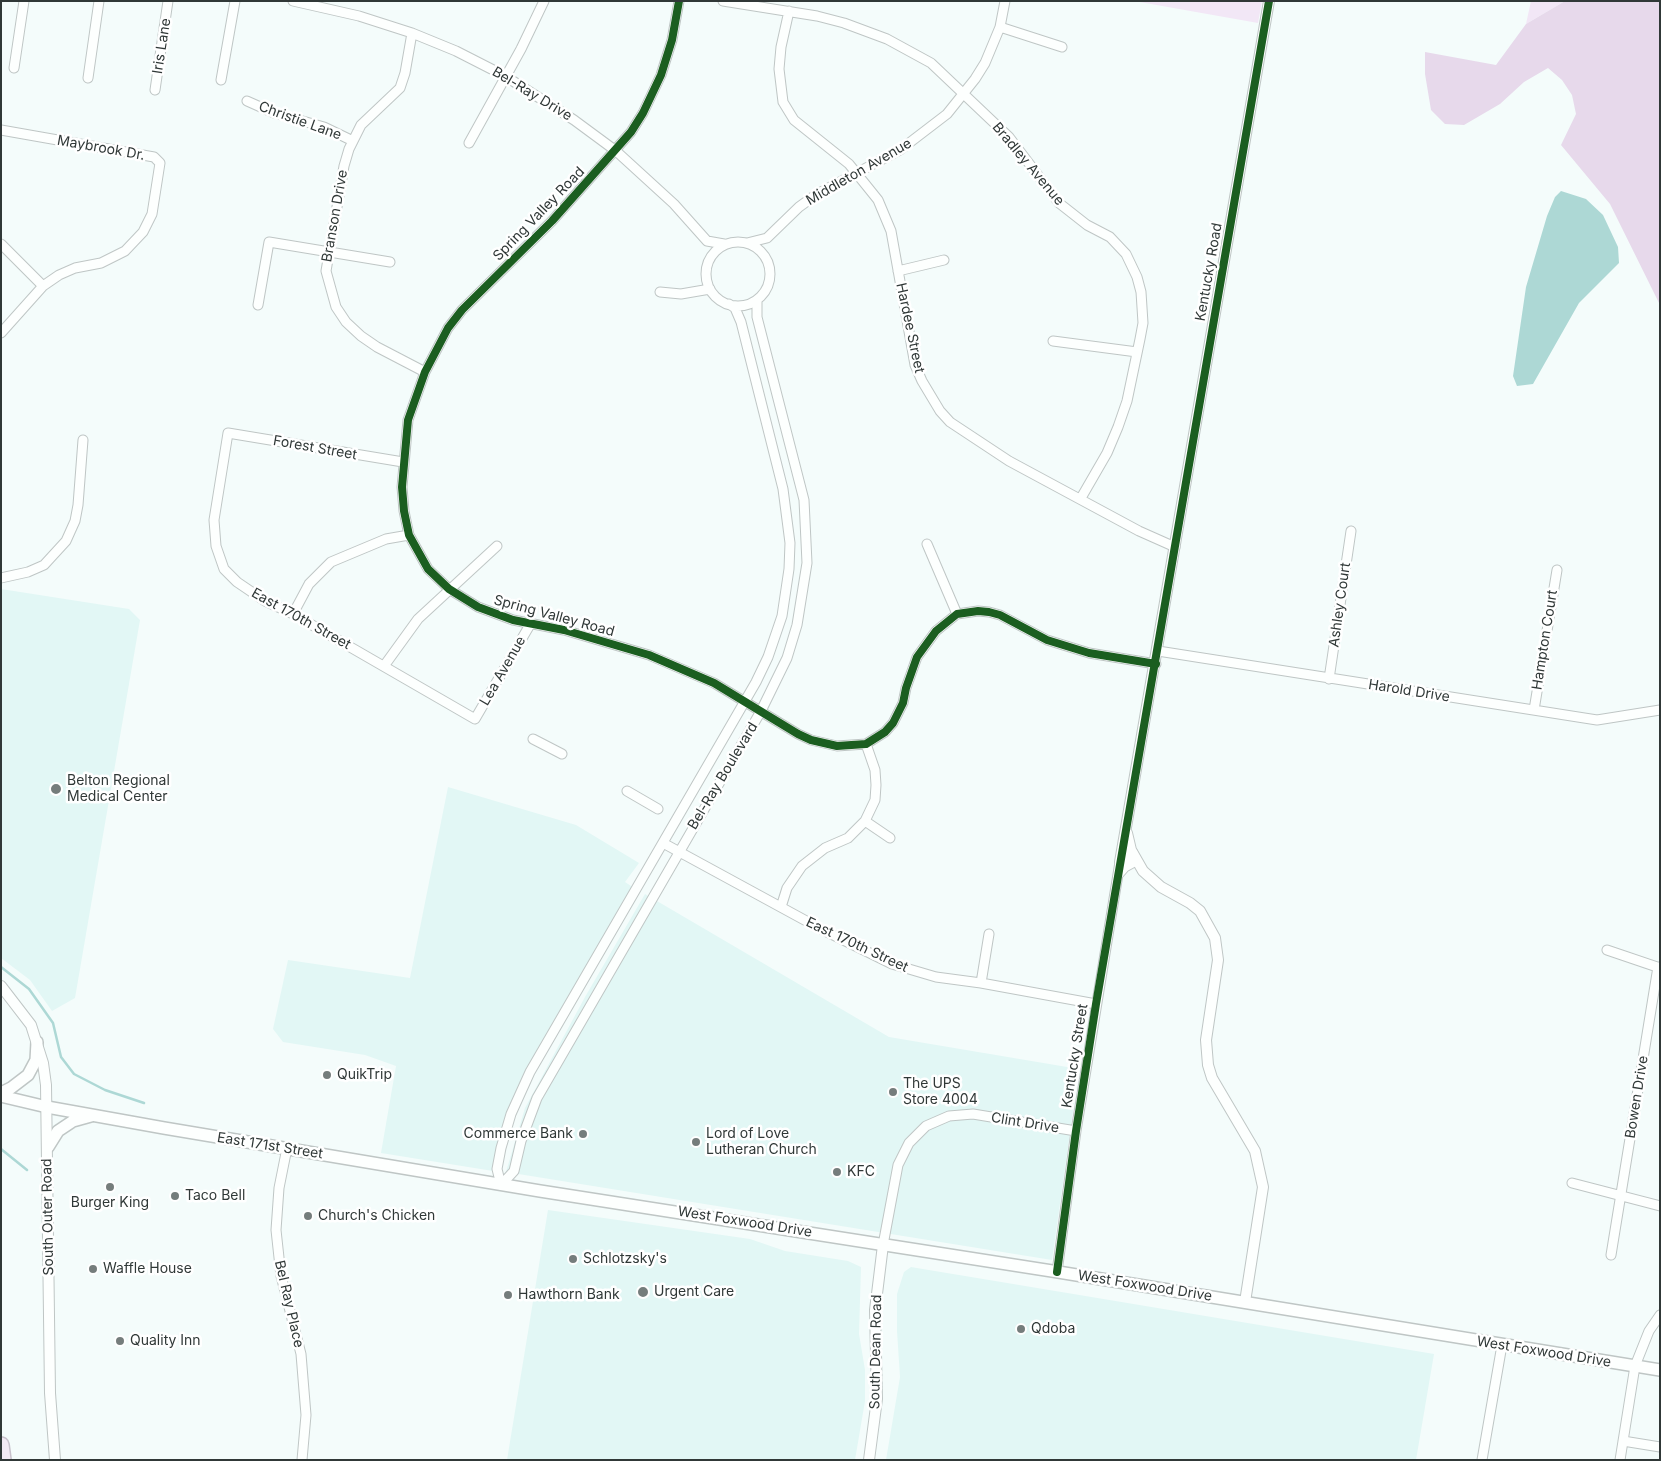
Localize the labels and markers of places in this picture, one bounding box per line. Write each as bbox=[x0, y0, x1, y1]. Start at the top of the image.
place label: Belton Regional Medical Center bbox=[67, 773, 170, 806]
marker: Belton Regional Medical Center bbox=[49, 782, 63, 796]
place label: QuikTrip bbox=[337, 1067, 392, 1083]
marker: QuikTrip bbox=[321, 1069, 333, 1081]
place label: The UPS Store 4004 bbox=[903, 1076, 978, 1108]
marker: The UPS Store 4004 bbox=[887, 1086, 899, 1098]
place label: Commerce Bank bbox=[464, 1126, 573, 1142]
place label: Lord of Love Lutheran Church bbox=[706, 1126, 817, 1158]
marker: Commerce Bank bbox=[577, 1128, 589, 1140]
marker: Lord of Love Lutheran Church bbox=[690, 1136, 702, 1148]
place label: KFC bbox=[847, 1164, 875, 1180]
marker: KFC bbox=[831, 1166, 843, 1178]
marker: Burger King bbox=[104, 1181, 116, 1193]
place label: Taco Bell bbox=[185, 1188, 245, 1204]
marker: Taco Bell bbox=[169, 1190, 181, 1202]
place label: Burger King bbox=[71, 1195, 149, 1211]
place label: Church's Chicken bbox=[318, 1208, 435, 1224]
marker: Church's Chicken bbox=[302, 1210, 314, 1222]
place label: Schlotzsky's bbox=[583, 1251, 667, 1267]
marker: Schlotzsky's bbox=[567, 1253, 579, 1265]
place label: Waffle House bbox=[103, 1261, 192, 1277]
marker: Waffle House bbox=[87, 1263, 99, 1275]
place label: Urgent Care bbox=[654, 1284, 734, 1300]
marker: Urgent Care bbox=[636, 1285, 650, 1299]
place label: Hawthorn Bank bbox=[518, 1287, 620, 1303]
marker: Hawthorn Bank bbox=[502, 1289, 514, 1301]
place label: Qdoba bbox=[1031, 1321, 1075, 1337]
marker: Qdoba bbox=[1015, 1323, 1027, 1335]
place label: Quality Inn bbox=[130, 1333, 201, 1349]
marker: Quality Inn bbox=[114, 1335, 126, 1347]

